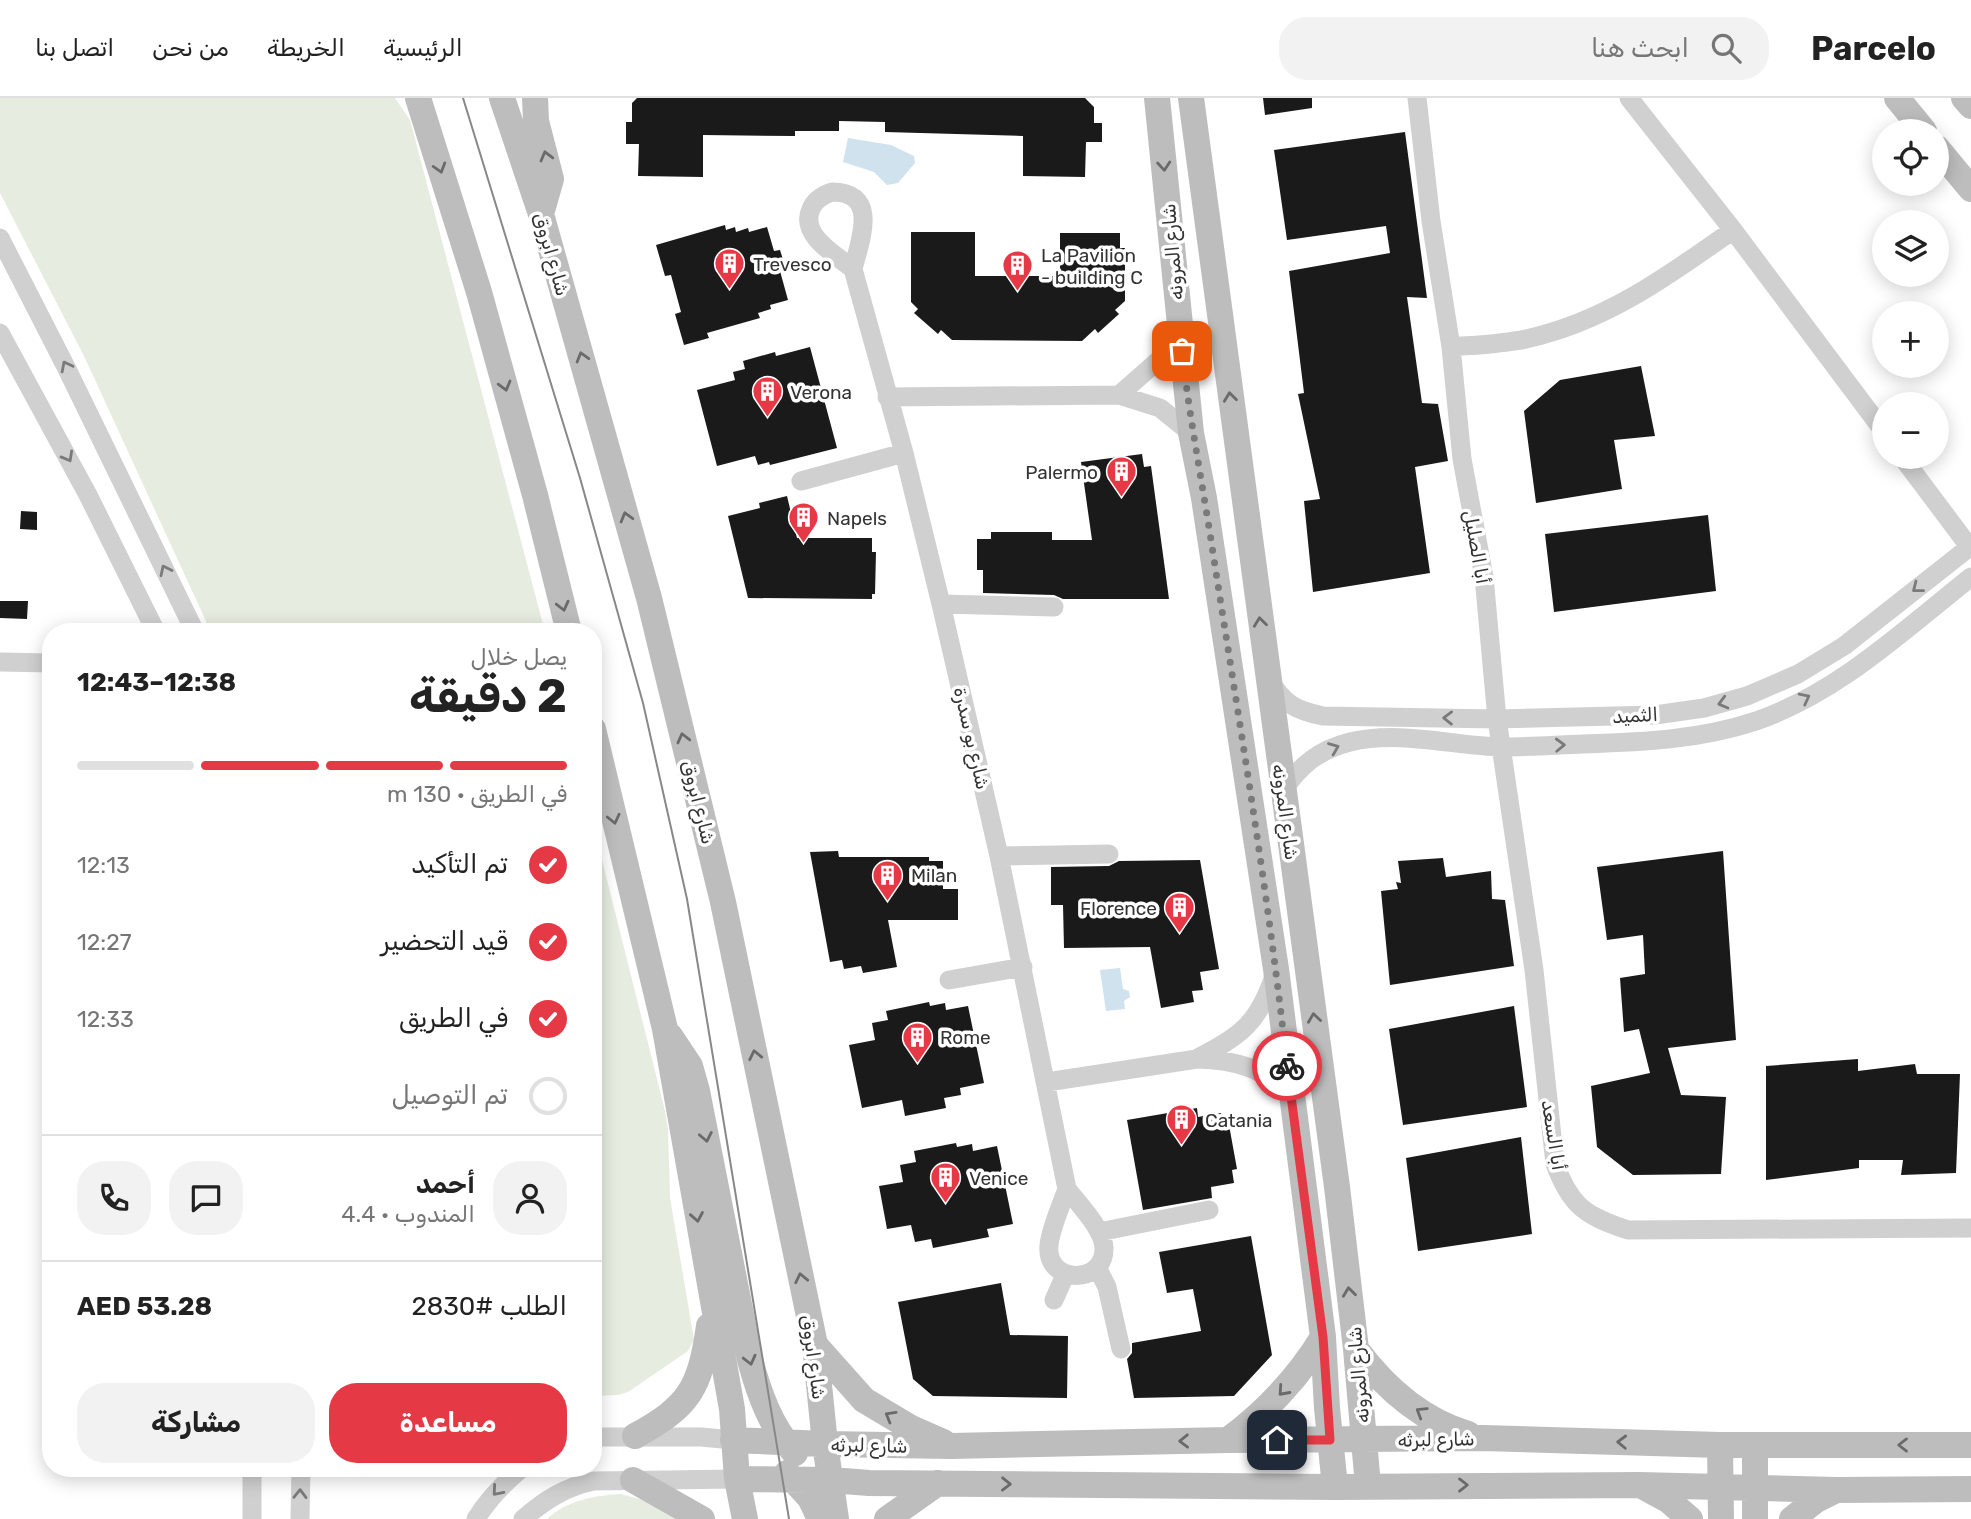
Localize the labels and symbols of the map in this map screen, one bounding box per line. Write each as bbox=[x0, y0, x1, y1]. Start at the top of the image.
one-way arrow bbox=[540, 151, 554, 163]
one-way arrow bbox=[1156, 160, 1171, 172]
one-way arrow bbox=[431, 162, 446, 174]
street label: شارع المرونه bbox=[1157, 203, 1190, 301]
street label: شارع ابروق bbox=[527, 210, 574, 299]
place label: La Pavilion - building C bbox=[1041, 244, 1143, 289]
building icon: Trevesco bbox=[713, 247, 747, 291]
building icon: La Pavilion - building C bbox=[1001, 249, 1035, 293]
place label: Trevesco bbox=[753, 253, 832, 276]
pin bbox=[1152, 321, 1212, 381]
one-way arrow bbox=[575, 351, 590, 363]
one-way arrow bbox=[60, 361, 74, 373]
building icon: Verona bbox=[750, 375, 784, 419]
one-way arrow bbox=[496, 380, 511, 392]
place label: Verona bbox=[790, 381, 852, 404]
one-way arrow bbox=[1223, 391, 1238, 403]
one-way arrow bbox=[59, 450, 73, 463]
building icon: Palermo bbox=[1104, 455, 1138, 499]
place label: Palermo bbox=[1025, 461, 1098, 484]
building icon: Napels bbox=[787, 501, 821, 545]
place label: Napels bbox=[827, 507, 887, 530]
street label: أبا الصليل bbox=[1459, 508, 1494, 586]
one-way arrow bbox=[620, 512, 635, 524]
one-way arrow bbox=[160, 565, 174, 577]
one-way arrow bbox=[1913, 580, 1925, 593]
one-way arrow bbox=[555, 600, 569, 612]
one-way arrow bbox=[1253, 616, 1268, 628]
street label: شارع بو سدرة bbox=[947, 685, 994, 792]
one-way arrow bbox=[1797, 693, 1810, 707]
one-way arrow bbox=[1718, 694, 1730, 709]
street label: الثميد bbox=[1611, 703, 1659, 728]
one-way arrow bbox=[1442, 711, 1453, 726]
one-way arrow bbox=[677, 732, 691, 744]
one-way arrow bbox=[1555, 737, 1566, 752]
one-way arrow bbox=[1327, 743, 1339, 757]
street label: شارع ابروق bbox=[675, 758, 720, 847]
street label: شارع المرونه bbox=[1265, 763, 1304, 862]
one-way arrow bbox=[606, 813, 621, 825]
building icon: Milan bbox=[871, 858, 905, 902]
place label: Milan bbox=[911, 864, 957, 887]
building icon: Florence bbox=[1163, 891, 1197, 935]
place label: Florence bbox=[1080, 897, 1157, 920]
one-way arrow bbox=[1307, 1012, 1322, 1024]
building icon: Rome bbox=[900, 1020, 934, 1064]
place label: Rome bbox=[940, 1026, 991, 1049]
courier bbox=[1252, 1031, 1322, 1101]
one-way arrow bbox=[748, 1049, 763, 1061]
street label: أبا السعد bbox=[1537, 1098, 1570, 1172]
building icon: Catania bbox=[1165, 1103, 1199, 1147]
place label: Catania bbox=[1205, 1109, 1273, 1132]
one-way arrow bbox=[698, 1131, 713, 1143]
building icon: Venice bbox=[929, 1161, 963, 1205]
place label: Venice bbox=[969, 1167, 1028, 1190]
one-way arrow bbox=[689, 1211, 704, 1223]
one-way arrow bbox=[795, 1272, 810, 1284]
one-way arrow bbox=[1342, 1286, 1357, 1298]
street label: شارع ابروق bbox=[794, 1313, 831, 1401]
street label: شارع المرونه bbox=[1343, 1326, 1376, 1424]
one-way arrow bbox=[742, 1354, 756, 1366]
one-way arrow bbox=[1279, 1383, 1291, 1396]
one-way arrow bbox=[1416, 1407, 1429, 1420]
pin bbox=[1247, 1410, 1307, 1470]
one-way arrow bbox=[885, 1411, 897, 1424]
street label: شارع لبرثه bbox=[1397, 1427, 1475, 1454]
street label: شارع لبرثه bbox=[830, 1433, 908, 1460]
one-way arrow bbox=[1178, 1433, 1189, 1448]
one-way arrow bbox=[1616, 1435, 1627, 1450]
one-way arrow bbox=[1897, 1437, 1908, 1453]
one-way arrow bbox=[1001, 1476, 1012, 1492]
one-way arrow bbox=[1458, 1477, 1468, 1493]
one-way arrow bbox=[493, 1483, 505, 1496]
one-way arrow bbox=[292, 1488, 308, 1498]

